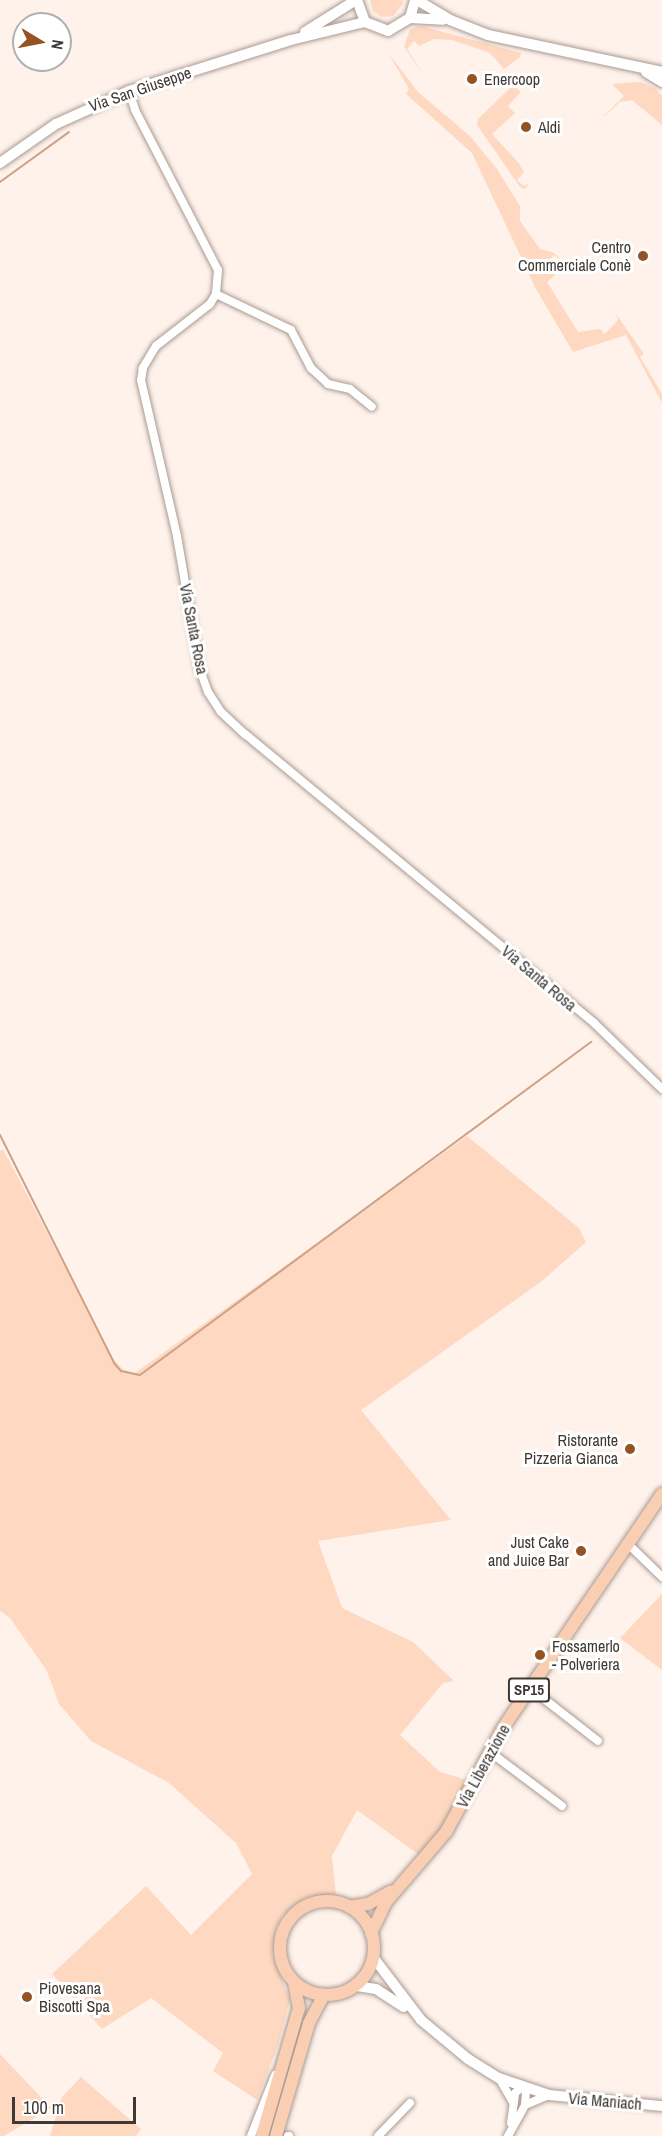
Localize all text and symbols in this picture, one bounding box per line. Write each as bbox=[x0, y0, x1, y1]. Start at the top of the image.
north arrow bbox=[12, 12, 72, 72]
text: N bbox=[46, 38, 69, 51]
street label: Via San Giuseppe bbox=[86, 63, 194, 115]
place label: Enercoop bbox=[484, 69, 540, 89]
marker: Enercoop bbox=[465, 72, 479, 86]
place label: Aldi bbox=[538, 117, 561, 137]
marker: Aldi bbox=[519, 120, 533, 134]
place label: Centro Commerciale Conè bbox=[518, 237, 631, 275]
marker: Centro Commerciale Conè bbox=[636, 249, 650, 263]
street label: Via Santa Rosa bbox=[176, 582, 212, 676]
street label: Via Santa Rosa bbox=[498, 941, 580, 1015]
place label: Ristorante Pizzeria Gianca bbox=[524, 1430, 618, 1468]
marker: Ristorante Pizzeria Gianca bbox=[623, 1442, 637, 1456]
place label: Just Cake and Juice Bar bbox=[488, 1532, 569, 1570]
marker: Just Cake and Juice Bar bbox=[574, 1544, 588, 1558]
place label: Fossamerlo - Polveriera bbox=[552, 1636, 620, 1674]
marker: Fossamerlo - Polveriera bbox=[533, 1648, 547, 1662]
road number: SP15 bbox=[506, 1678, 552, 1702]
street label: Via Liberazione bbox=[452, 1721, 514, 1811]
place label: Piovesana Biscotti Spa bbox=[39, 1978, 110, 2016]
marker: Piovesana Biscotti Spa bbox=[20, 1990, 34, 2004]
scale bar bbox=[15, 2085, 140, 2123]
street label: Via Maniach bbox=[568, 2088, 642, 2114]
text: 100 m bbox=[23, 2095, 64, 2120]

